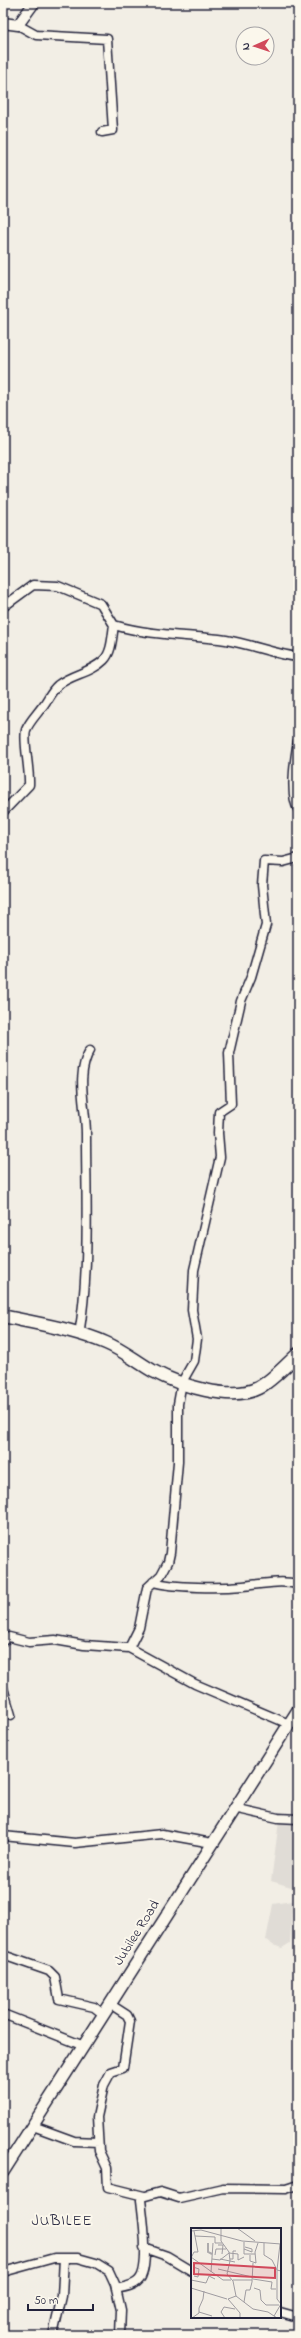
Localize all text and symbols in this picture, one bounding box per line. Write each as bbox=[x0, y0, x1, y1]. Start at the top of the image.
north arrow bbox=[235, 26, 275, 66]
text: N bbox=[238, 42, 254, 51]
street label: Jubilee Road bbox=[109, 1896, 165, 1970]
district label: JUBILEE bbox=[31, 2210, 93, 2232]
inset map bbox=[191, 2228, 281, 2318]
scale bar bbox=[28, 2286, 93, 2312]
text: 50 m bbox=[34, 2292, 58, 2310]

